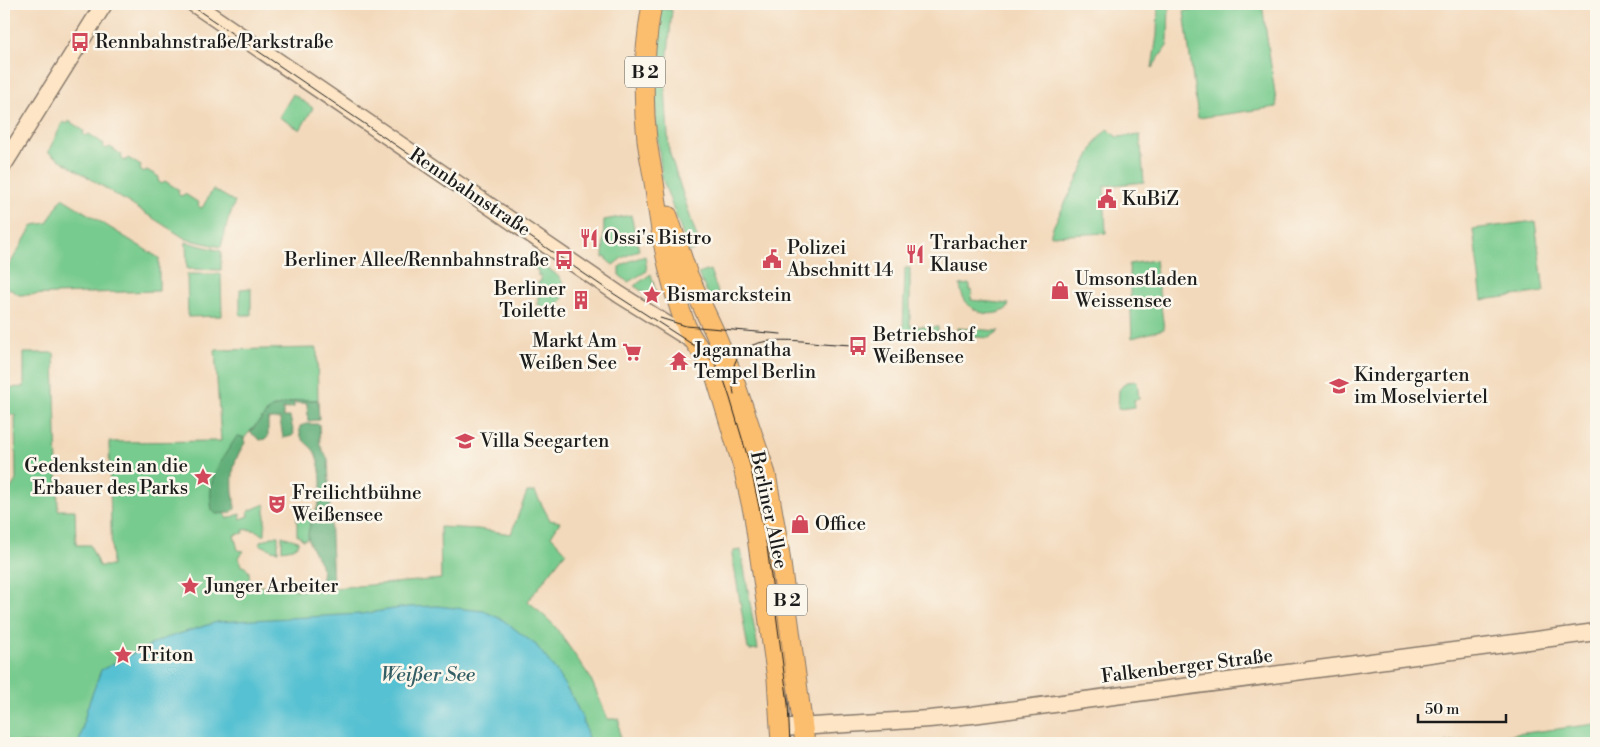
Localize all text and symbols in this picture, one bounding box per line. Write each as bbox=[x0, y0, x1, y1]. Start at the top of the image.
place label: Rennbahnstraße/Parkstraße bbox=[95, 30, 334, 54]
bus stop icon: Rennbahnstraße/Parkstraße bbox=[69, 31, 91, 53]
road number: B 2 bbox=[625, 56, 665, 88]
street label: Rennbahnstraße bbox=[405, 142, 535, 242]
place label: KuBiZ bbox=[1122, 187, 1179, 211]
public building icon: KuBiZ bbox=[1096, 188, 1118, 210]
place label: Ossi's Bistro bbox=[604, 226, 712, 250]
restaurant icon: Ossi's Bistro bbox=[578, 227, 600, 249]
place label: Trarbacher Klause bbox=[930, 231, 1027, 277]
place label: Polizei Abschnitt 14 bbox=[786, 236, 893, 282]
restaurant icon: Trarbacher Klause bbox=[904, 243, 926, 265]
place label: Berliner Allee/Rennbahnstraße bbox=[284, 248, 549, 272]
public building icon: Polizei Abschnitt 14 bbox=[761, 248, 783, 270]
bus stop icon: Berliner Allee/Rennbahnstraße bbox=[553, 249, 575, 271]
place label: Umsonstladen Weissensee bbox=[1074, 267, 1198, 313]
place label: Berliner Toilette bbox=[493, 277, 566, 323]
shop icon: Umsonstladen Weissensee bbox=[1049, 279, 1071, 301]
place label: Bismarckstein bbox=[666, 283, 792, 307]
place icon: Bismarckstein bbox=[641, 284, 663, 306]
building icon: Berliner Toilette bbox=[570, 289, 592, 311]
place label: Betriebshof Weißensee bbox=[872, 323, 976, 369]
place label: Markt Am Weißen See bbox=[519, 329, 617, 375]
bus stop icon: Betriebshof Weißensee bbox=[847, 335, 869, 357]
place label: Jagannatha Tempel Berlin bbox=[693, 338, 816, 384]
supermarket icon: Markt Am Weißen See bbox=[621, 341, 643, 363]
temple icon: Jagannatha Tempel Berlin bbox=[668, 350, 690, 372]
place label: Kindergarten im Moselviertel bbox=[1354, 363, 1488, 409]
school or university icon: Kindergarten im Moselviertel bbox=[1328, 375, 1350, 397]
place label: Villa Seegarten bbox=[479, 429, 609, 453]
school or university icon: Villa Seegarten bbox=[454, 430, 476, 452]
street label: Berliner Allee bbox=[745, 448, 793, 571]
place label: Gedenkstein an die Erbauer des Parks bbox=[24, 454, 188, 500]
place icon: Gedenkstein an die Erbauer des Parks bbox=[192, 466, 214, 488]
place label: Freilichtbühne Weißensee bbox=[291, 481, 422, 527]
theatre icon: Freilichtbühne Weißensee bbox=[266, 493, 288, 515]
place label: Office bbox=[815, 512, 866, 536]
shop icon: Office bbox=[789, 513, 811, 535]
place label: Junger Arbeiter bbox=[204, 574, 339, 598]
place icon: Junger Arbeiter bbox=[179, 575, 201, 597]
road number: B 2 bbox=[767, 584, 807, 616]
place label: Triton bbox=[138, 643, 194, 667]
place icon: Triton bbox=[112, 644, 134, 666]
street label: Falkenberger Straße bbox=[1100, 644, 1274, 688]
water label: Weißer See bbox=[381, 663, 476, 688]
scale bar bbox=[1418, 692, 1505, 724]
text: 50 m bbox=[1425, 700, 1459, 719]

